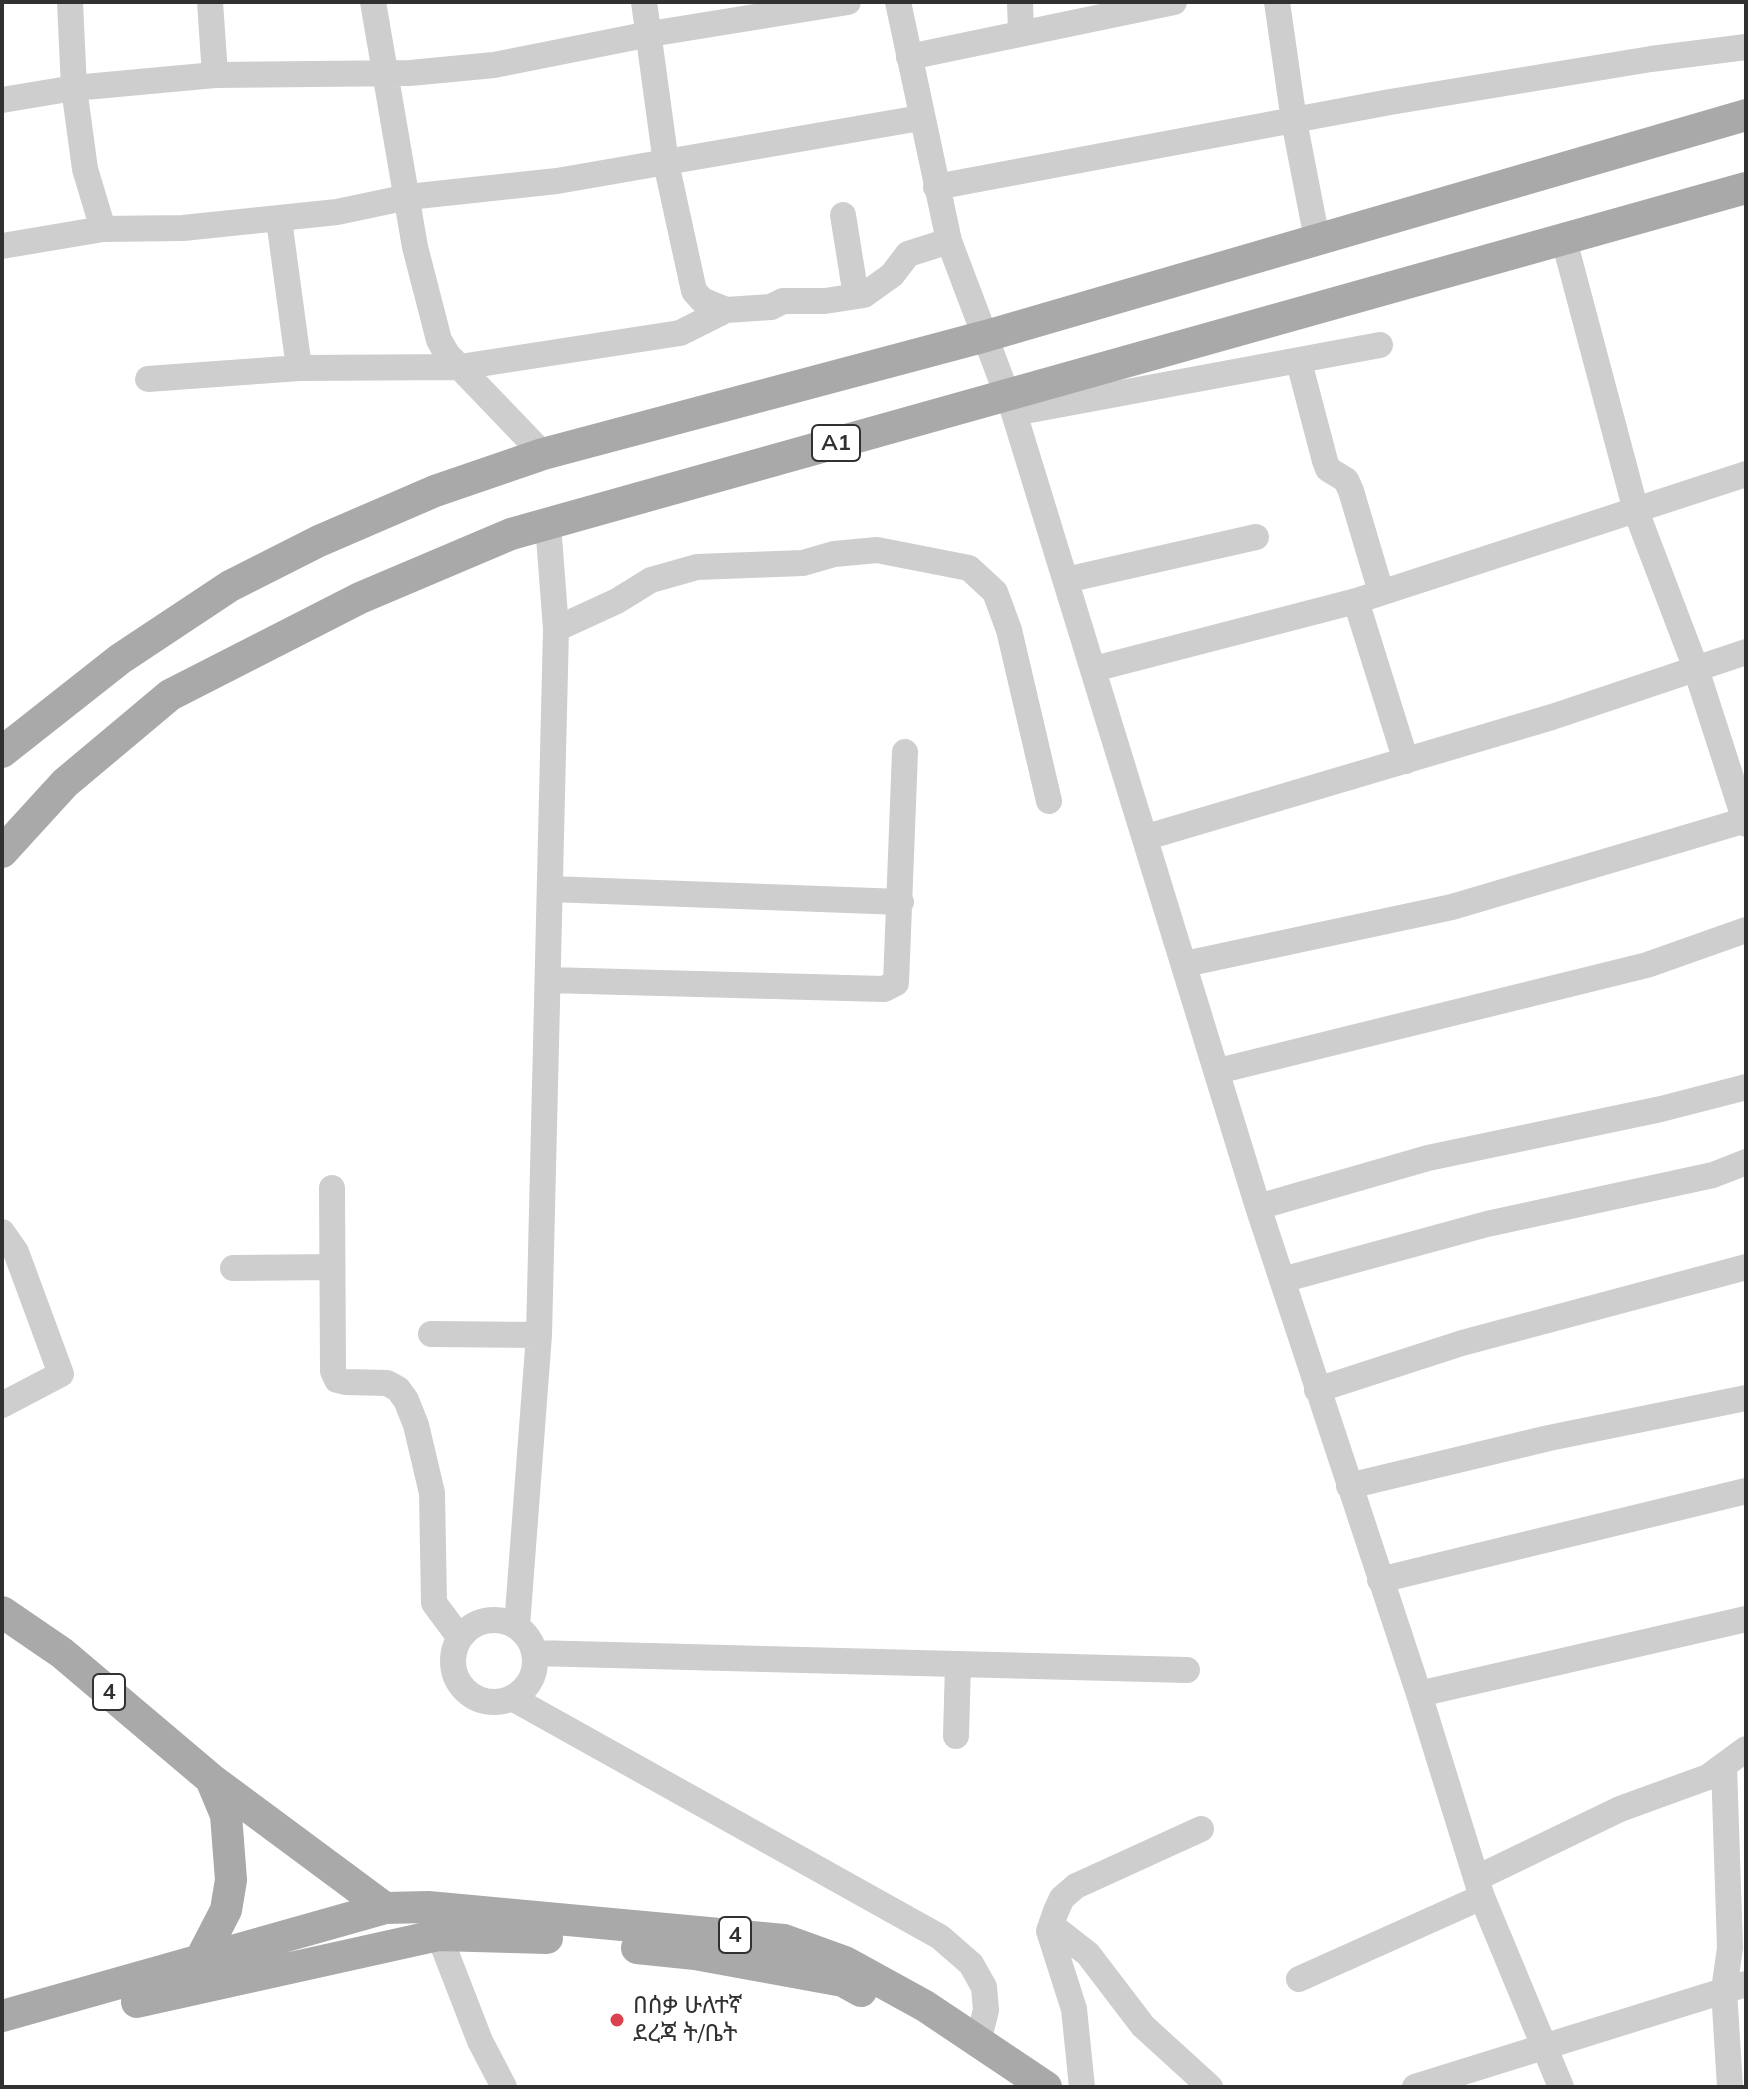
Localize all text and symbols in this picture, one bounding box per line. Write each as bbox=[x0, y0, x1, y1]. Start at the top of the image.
road number: A1 bbox=[812, 425, 860, 461]
road number: 4 bbox=[93, 1674, 125, 1710]
road number: 4 bbox=[719, 1917, 751, 1953]
place label: በሰቃ ሁለተኛ ደረጃ ት/ቤት bbox=[633, 1992, 742, 2048]
marker: በሰቃ ሁለተኛ ደረጃ ት/ቤት bbox=[608, 2011, 626, 2029]

